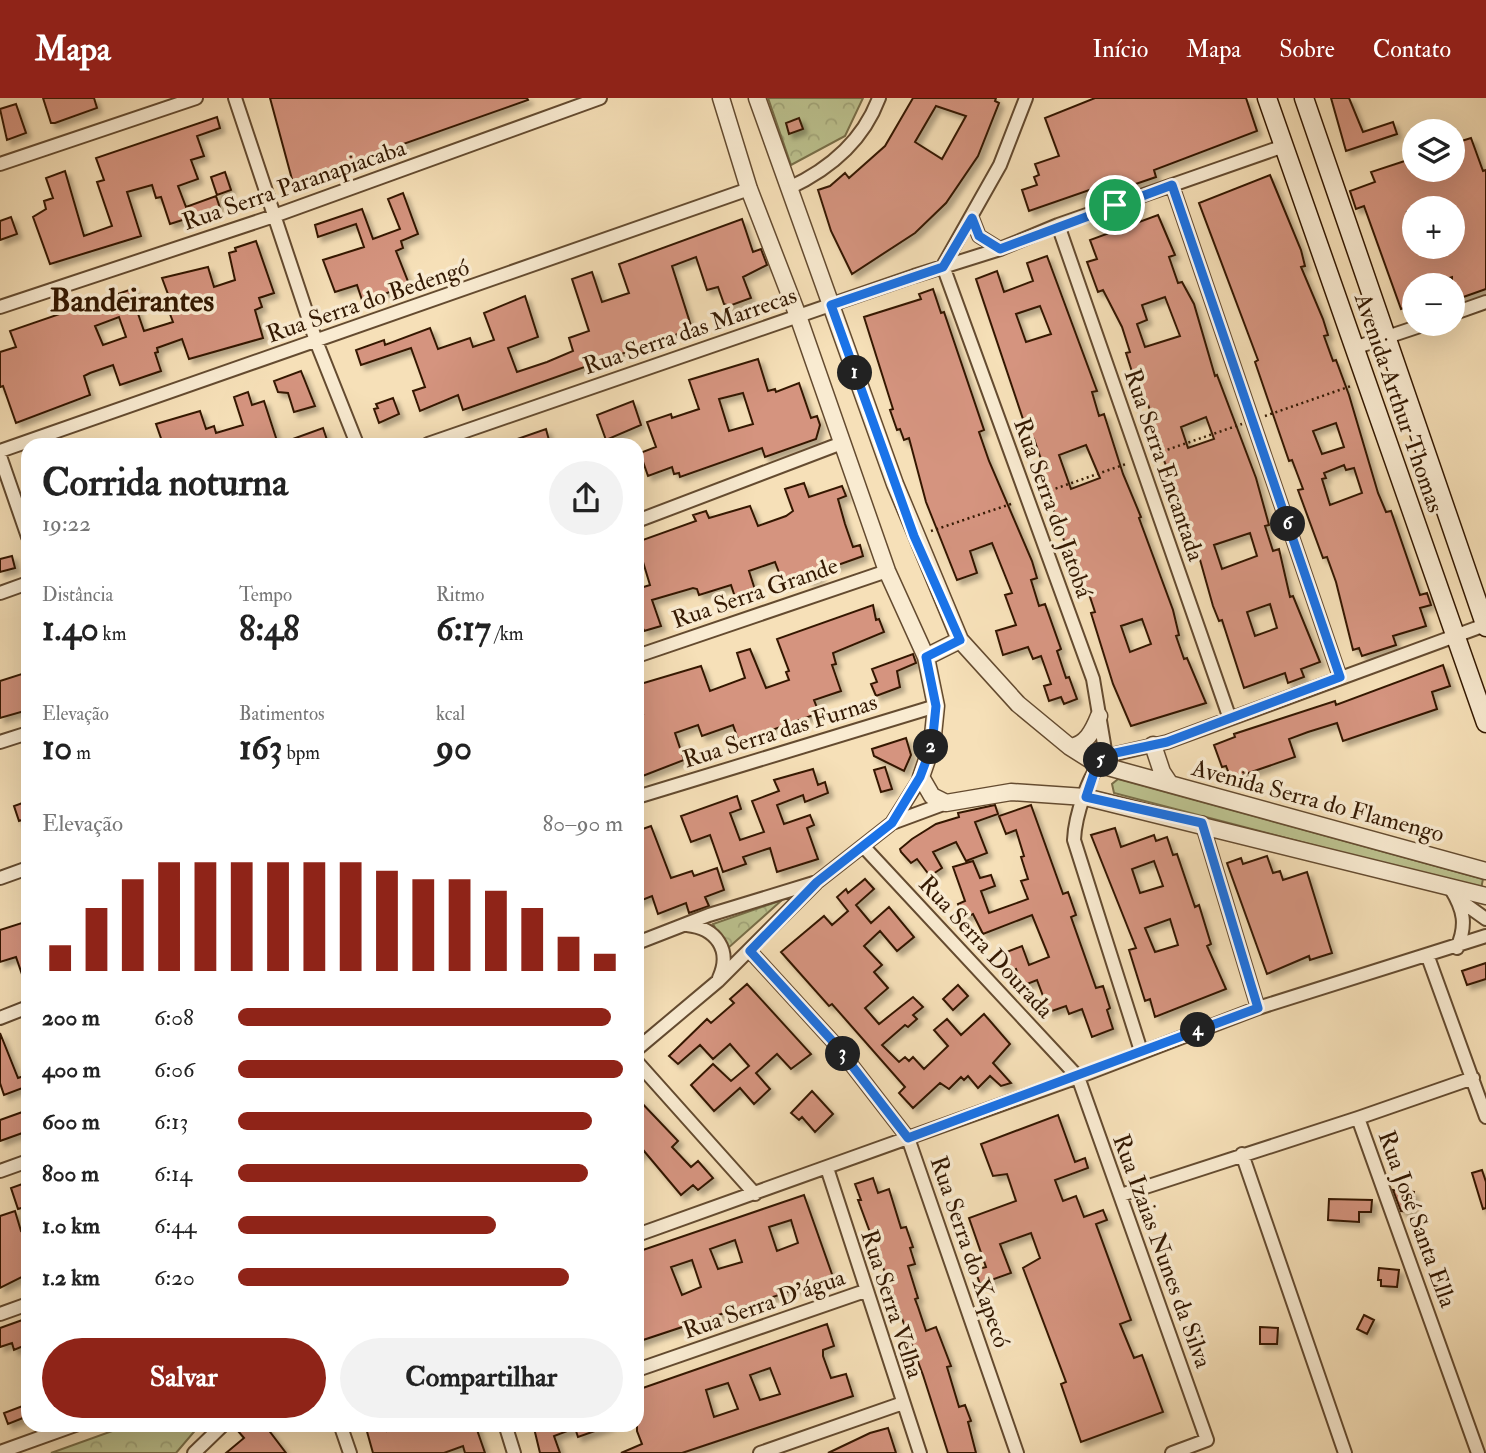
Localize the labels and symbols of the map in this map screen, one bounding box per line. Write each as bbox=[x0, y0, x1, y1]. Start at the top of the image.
street label: Rua Serra Paranapiacaba bbox=[178, 132, 411, 238]
pin bbox=[1085, 175, 1145, 235]
street label: Rua Serra do Bedengó bbox=[263, 252, 473, 350]
street label: Rua Serra das Marrecas bbox=[579, 280, 801, 382]
district label: Bandeirantes bbox=[50, 281, 214, 321]
street label: Avenida Arthur Thomas bbox=[1347, 288, 1451, 517]
pin: 1 bbox=[838, 356, 872, 390]
street label: Rua Serra Encantada bbox=[1117, 365, 1212, 566]
street label: Rua Serra do Jatobá bbox=[1006, 414, 1100, 603]
pin: 6 bbox=[1270, 506, 1306, 542]
street label: Rua Serra Grande bbox=[668, 550, 842, 636]
street label: Rua Serra das Furnas bbox=[679, 687, 881, 775]
pin: 2 bbox=[914, 730, 948, 764]
pin: 5 bbox=[1084, 742, 1118, 778]
street label: Avenida Serra do Flamengo bbox=[1187, 752, 1448, 850]
street label: Rua Serra Dourada bbox=[912, 869, 1061, 1026]
pin: 4 bbox=[1180, 1012, 1216, 1048]
pin: 3 bbox=[826, 1037, 860, 1072]
street label: Rua José Santa Ella bbox=[1371, 1126, 1464, 1313]
street label: Rua Izaias Nunes da Silva bbox=[1105, 1130, 1219, 1373]
street label: Rua Serra do Xapecó bbox=[923, 1152, 1017, 1352]
street label: Rua Serra Velha bbox=[853, 1226, 931, 1383]
street label: Rua Serra D'água bbox=[679, 1261, 850, 1346]

